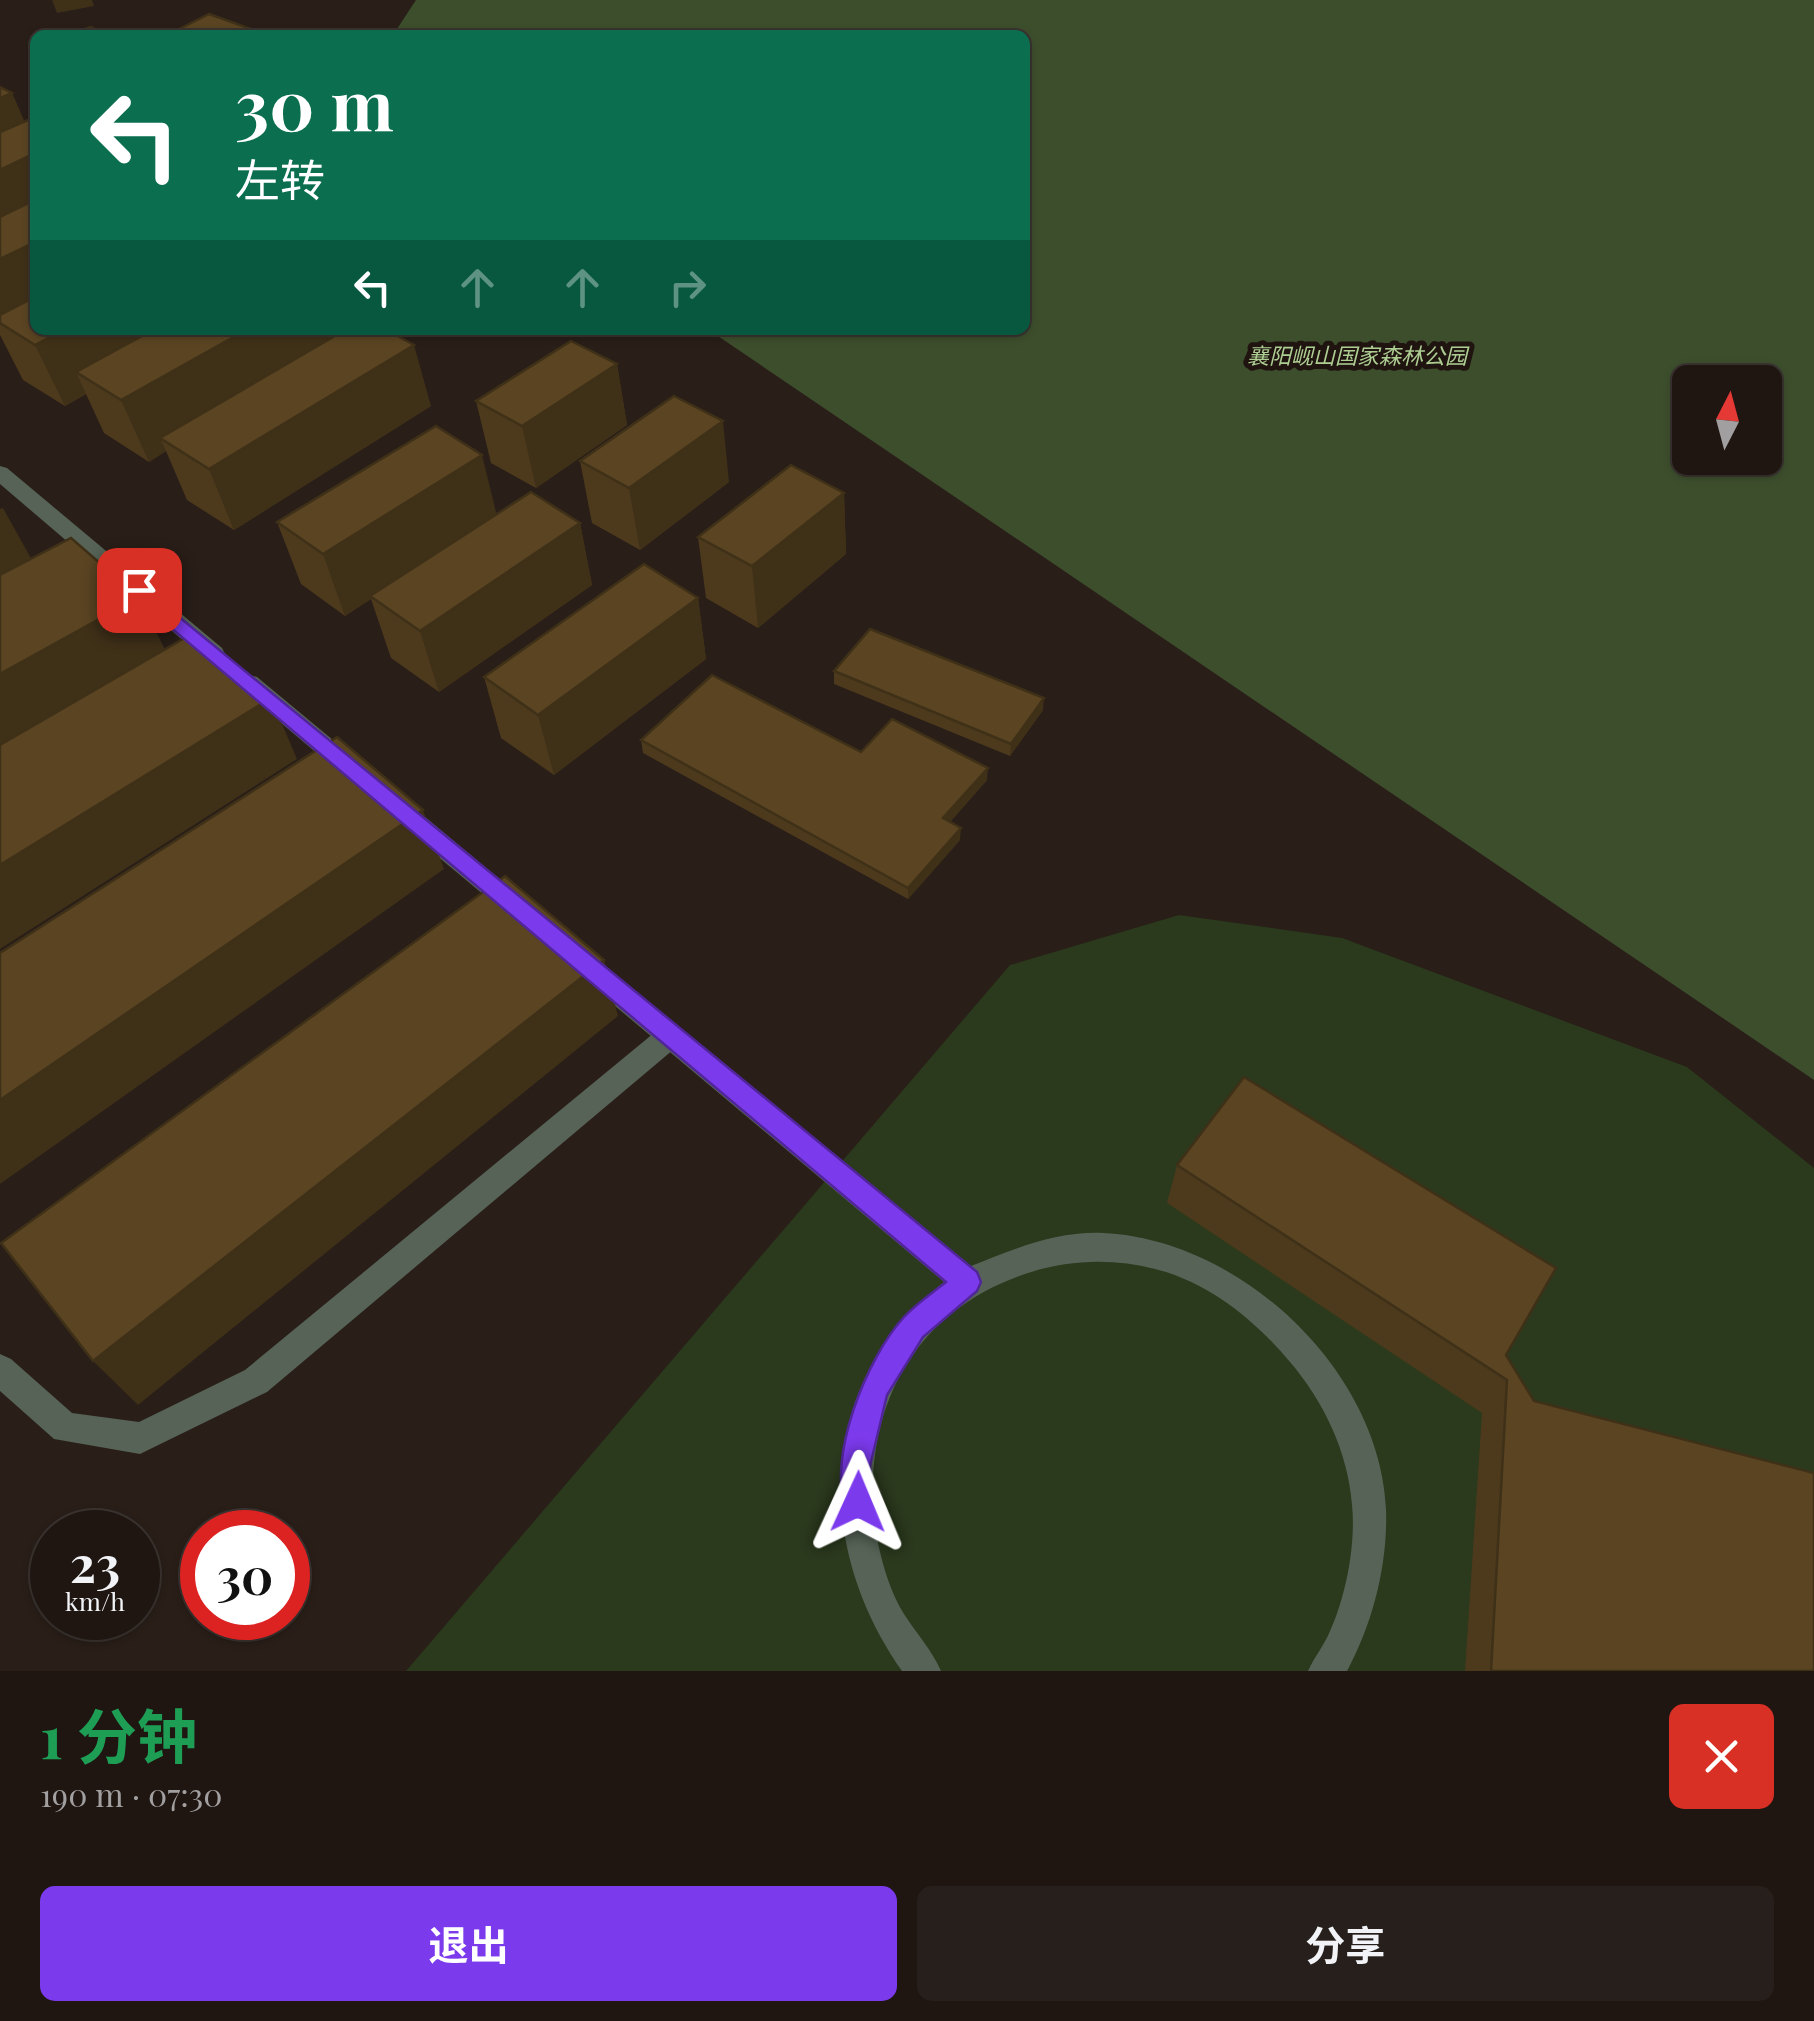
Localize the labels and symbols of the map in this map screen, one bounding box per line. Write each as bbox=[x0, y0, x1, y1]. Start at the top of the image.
park label: 襄阳岘山国家森林公园 bbox=[1247, 340, 1470, 370]
north arrow bbox=[1672, 365, 1782, 475]
pin bbox=[97, 548, 182, 633]
position arrow bbox=[806, 1450, 910, 1554]
speed limit sign: 30 bbox=[180, 1510, 310, 1640]

